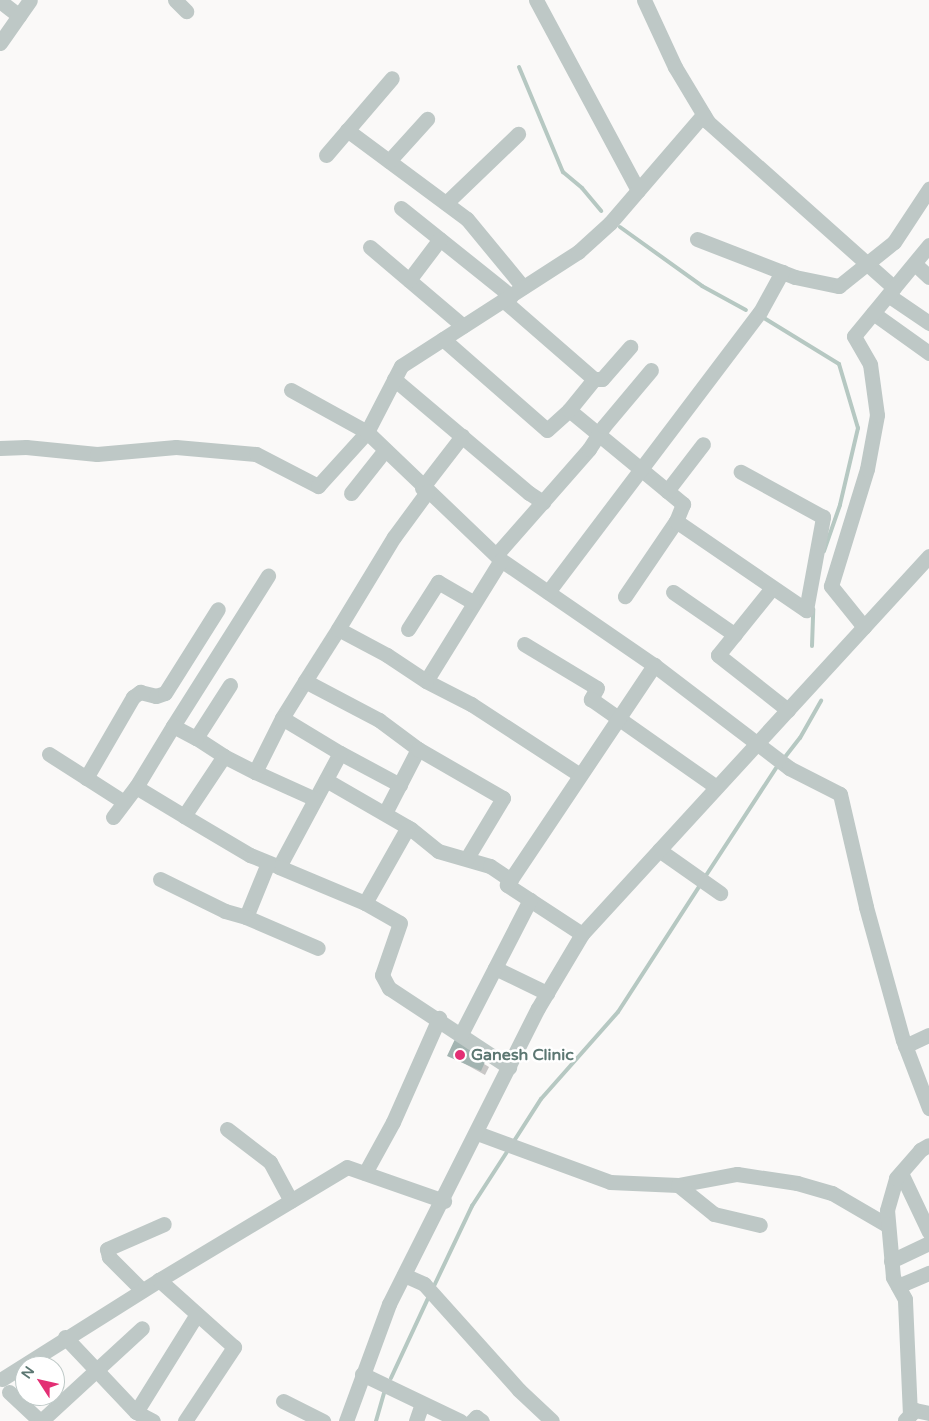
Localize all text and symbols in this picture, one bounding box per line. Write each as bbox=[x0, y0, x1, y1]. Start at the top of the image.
place label: Ganesh Clinic bbox=[471, 1045, 574, 1065]
marker: Ganesh Clinic bbox=[453, 1048, 467, 1062]
north arrow bbox=[15, 1356, 65, 1406]
text: N bbox=[18, 1363, 38, 1382]

